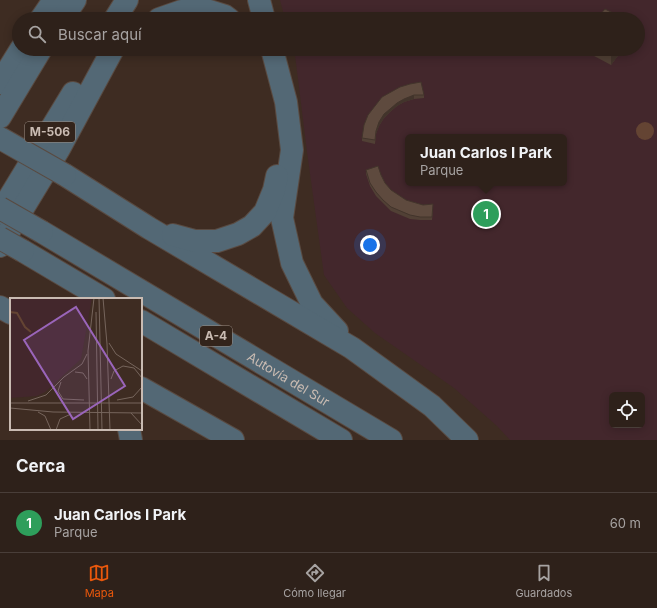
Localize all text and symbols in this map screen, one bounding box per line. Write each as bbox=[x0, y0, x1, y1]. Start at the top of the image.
search box bbox=[12, 12, 645, 56]
icon: search bbox=[26, 23, 48, 45]
text: Buscar aquí bbox=[58, 25, 142, 44]
road number: M-506 bbox=[25, 122, 75, 142]
popup bbox=[405, 134, 567, 186]
text: Juan Carlos I Park bbox=[420, 143, 552, 162]
text: Parque bbox=[420, 162, 463, 178]
pin: 1 bbox=[473, 199, 499, 229]
your location bbox=[360, 235, 380, 255]
inset map bbox=[10, 298, 142, 430]
road number: A-4 bbox=[200, 326, 232, 346]
street label: Autovía del Sur bbox=[244, 348, 333, 410]
map controls bbox=[609, 392, 645, 428]
button: locate bbox=[609, 392, 645, 428]
text: Cerca bbox=[16, 456, 65, 476]
text: Juan Carlos I Park bbox=[54, 505, 186, 524]
text: 1 bbox=[26, 515, 32, 531]
text: 60 m bbox=[610, 515, 641, 531]
text: Parque bbox=[54, 524, 98, 540]
tab: Mapa bbox=[85, 562, 114, 600]
tab: Cómo llegar bbox=[283, 562, 346, 600]
tab: Guardados bbox=[515, 562, 572, 600]

